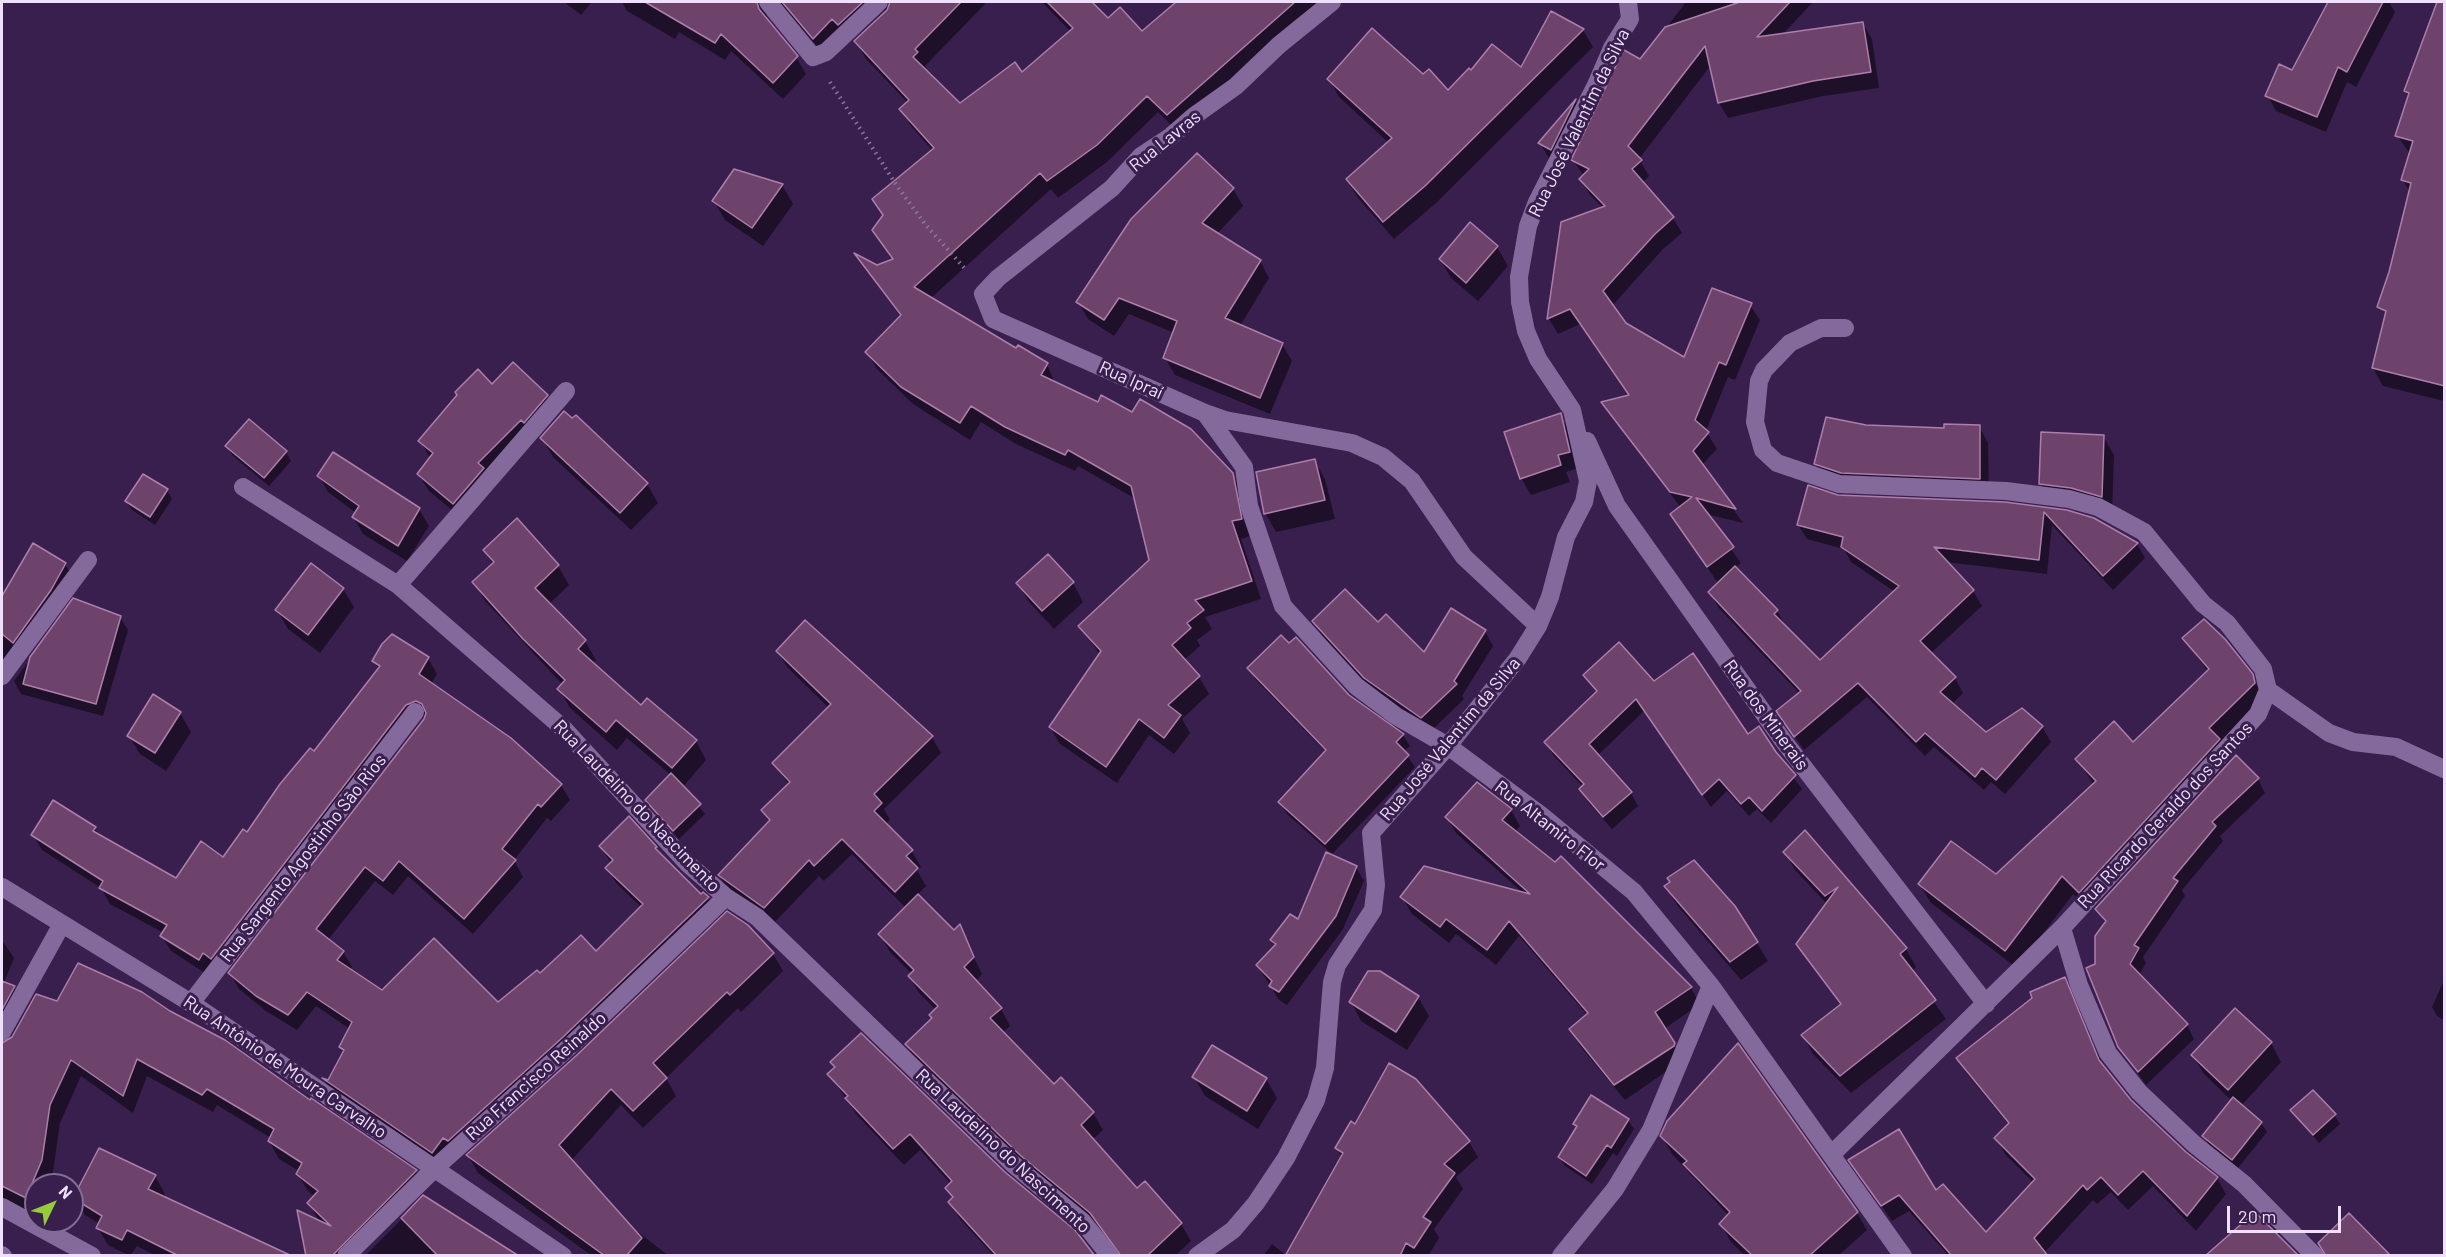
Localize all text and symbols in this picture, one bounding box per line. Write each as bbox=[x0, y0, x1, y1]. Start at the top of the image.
street label: Rua José Valentim da Silva bbox=[1524, 25, 1634, 221]
street label: Rua Lavras bbox=[1125, 106, 1205, 176]
street label: Rua Ipraí bbox=[1096, 356, 1166, 404]
street label: Rua José Valentim da Silva bbox=[1375, 653, 1525, 825]
street label: Rua dos Minerais bbox=[1719, 656, 1813, 774]
street label: Rua Laudelino do Nascimento bbox=[549, 715, 725, 897]
street label: Rua Ricardo Geraldo dos Santos bbox=[2073, 717, 2257, 913]
street label: Rua Sargento Agostinho São Rios bbox=[215, 750, 391, 966]
street label: Rua Altamiro Flor bbox=[1490, 776, 1610, 876]
street label: Rua Antônio de Moura Carvalho bbox=[179, 991, 391, 1143]
street label: Rua Francisco Reinaldo bbox=[461, 1007, 611, 1145]
street label: Rua Laudelino do Nascimento bbox=[911, 1064, 1095, 1238]
north arrow bbox=[24, 1173, 84, 1233]
text: N bbox=[55, 1181, 77, 1202]
scale bar bbox=[2230, 1194, 2344, 1232]
text: 20 m bbox=[2238, 1205, 2276, 1227]

